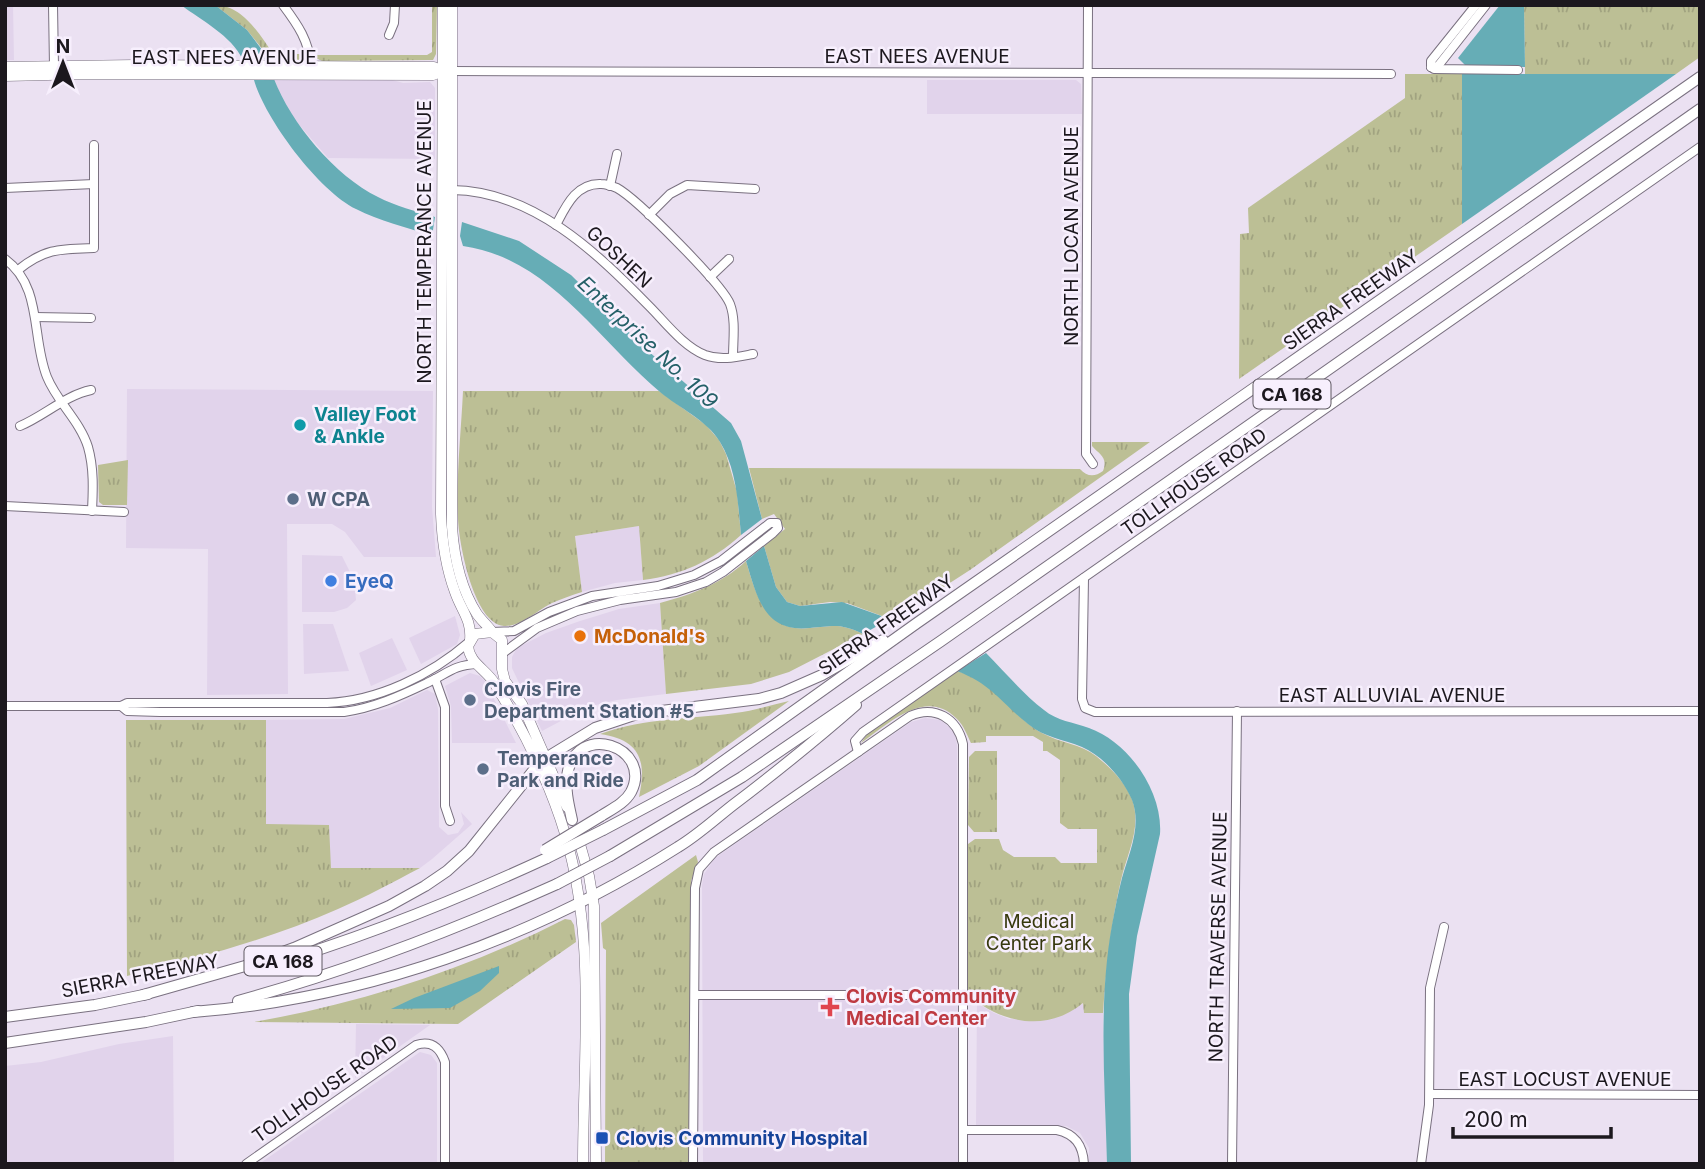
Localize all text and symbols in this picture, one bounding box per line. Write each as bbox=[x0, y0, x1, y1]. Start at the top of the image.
north arrow bbox=[28, 28, 98, 98]
text: N bbox=[56, 35, 70, 58]
street label: EAST NEES AVENUE bbox=[824, 45, 1010, 68]
street label: EAST NEES AVENUE bbox=[131, 46, 317, 69]
street label: NORTH TEMPERANCE AVENUE bbox=[413, 100, 436, 384]
street label: NORTH LOCAN AVENUE bbox=[1060, 126, 1083, 346]
street label: GOSHEN bbox=[582, 221, 656, 293]
street label: SIERRA FREEWAY bbox=[1279, 245, 1423, 355]
water label: Enterprise No. 109 bbox=[573, 271, 724, 414]
road number: CA 168 bbox=[1254, 380, 1330, 408]
place label: Valley Foot & Ankle bbox=[314, 403, 416, 448]
marker: Valley Foot & Ankle bbox=[292, 417, 308, 433]
street label: TOLLHOUSE ROAD bbox=[1117, 423, 1271, 541]
place label: W CPA bbox=[307, 488, 370, 511]
marker: W CPA bbox=[285, 491, 301, 507]
place label: EyeQ bbox=[345, 570, 394, 593]
street label: SIERRA FREEWAY bbox=[814, 570, 958, 680]
marker: EyeQ bbox=[323, 573, 339, 589]
place label: McDonald's bbox=[594, 625, 705, 648]
marker: McDonald's bbox=[572, 628, 588, 644]
place label: Clovis Fire Department Station #5 bbox=[484, 678, 694, 723]
street label: EAST ALLUVIAL AVENUE bbox=[1279, 684, 1505, 707]
marker: Clovis Fire Department Station #5 bbox=[462, 692, 478, 708]
place label: Temperance Park and Ride bbox=[497, 747, 624, 792]
marker: Temperance Park and Ride bbox=[475, 761, 491, 777]
street label: NORTH TRAVERSE AVENUE bbox=[1204, 811, 1232, 1063]
park label: Medical Center Park bbox=[986, 910, 1093, 955]
road number: CA 168 bbox=[244, 946, 322, 976]
street label: SIERRA FREEWAY bbox=[59, 949, 221, 1003]
place label: Clovis Community Medical Center bbox=[846, 985, 1017, 1030]
marker: Clovis Community Medical Center bbox=[820, 997, 840, 1017]
street label: TOLLHOUSE ROAD bbox=[248, 1030, 402, 1148]
street label: EAST LOCUST AVENUE bbox=[1458, 1068, 1672, 1091]
scale bar bbox=[1453, 1096, 1610, 1140]
text: 200 m bbox=[1464, 1107, 1528, 1132]
place label: Clovis Community Hospital bbox=[616, 1127, 868, 1150]
marker: Clovis Community Hospital bbox=[594, 1130, 610, 1146]

